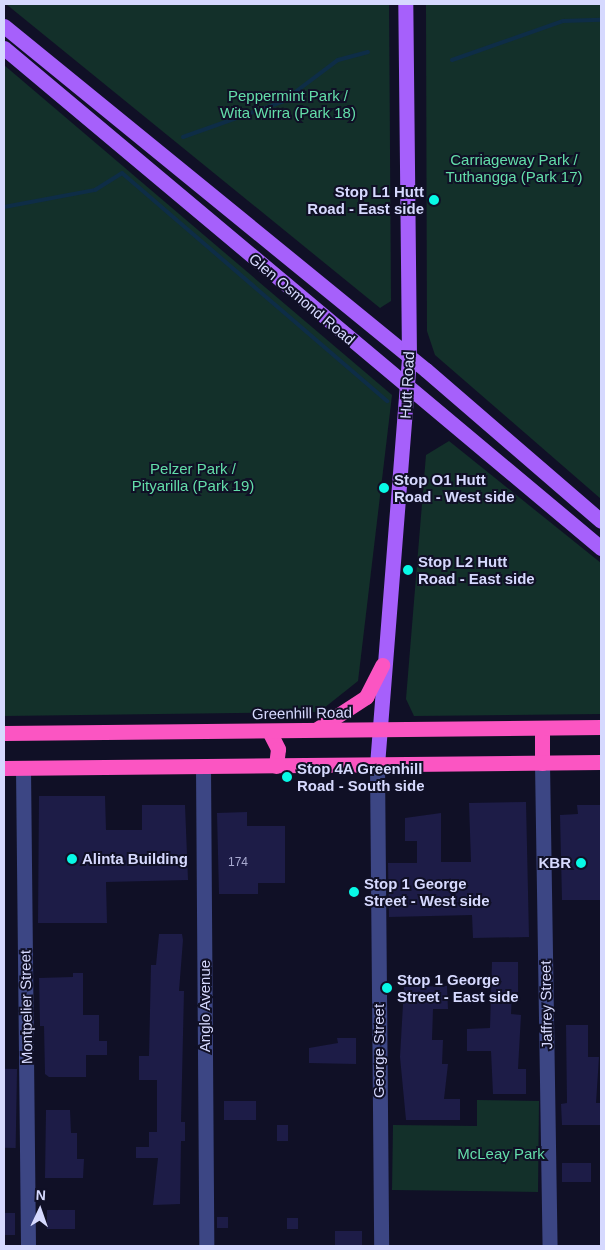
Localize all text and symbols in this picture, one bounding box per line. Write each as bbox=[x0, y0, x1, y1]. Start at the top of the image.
park label: Peppermint Park / Wita Wirra (Park 18) bbox=[220, 86, 356, 121]
park label: Carriageway Park / Tuthangga (Park 17) bbox=[445, 150, 583, 185]
place label: Stop L1 Hutt Road - East side bbox=[307, 182, 424, 217]
marker: Stop L1 Hutt Road - East side bbox=[428, 194, 440, 206]
street label: Glen Osmond Road bbox=[245, 249, 359, 349]
street label: Hutt Road bbox=[396, 351, 418, 419]
park label: Pelzer Park / Pityarilla (Park 19) bbox=[132, 459, 254, 494]
place label: Stop O1 Hutt Road - West side bbox=[394, 470, 515, 505]
marker: Stop O1 Hutt Road - West side bbox=[378, 482, 390, 494]
place label: Stop L2 Hutt Road - East side bbox=[418, 552, 535, 587]
marker: Stop L2 Hutt Road - East side bbox=[402, 564, 414, 576]
street label: Greenhill Road bbox=[252, 703, 352, 723]
place label: Stop 4A Greenhill Road - South side bbox=[297, 759, 424, 794]
marker: Stop 4A Greenhill Road - South side bbox=[281, 771, 293, 783]
place label: Alinta Building bbox=[82, 850, 188, 868]
marker: Alinta Building bbox=[66, 853, 78, 865]
place label: KBR bbox=[539, 854, 571, 872]
house number: 174 bbox=[228, 856, 248, 870]
marker: KBR bbox=[575, 857, 587, 869]
place label: Stop 1 George Street - West side bbox=[364, 874, 490, 909]
marker: Stop 1 George Street - West side bbox=[348, 886, 360, 898]
street label: Montpelier Street bbox=[16, 950, 36, 1064]
street label: Anglo Avenue bbox=[196, 959, 214, 1053]
street label: Jaffrey Street bbox=[536, 960, 556, 1050]
place label: Stop 1 George Street - East side bbox=[397, 970, 519, 1005]
marker: Stop 1 George Street - East side bbox=[381, 982, 393, 994]
street label: George Street bbox=[370, 1004, 388, 1098]
park label: McLeay Park bbox=[457, 1145, 545, 1163]
north arrow bbox=[15, 1185, 65, 1235]
text: N bbox=[35, 1187, 46, 1203]

